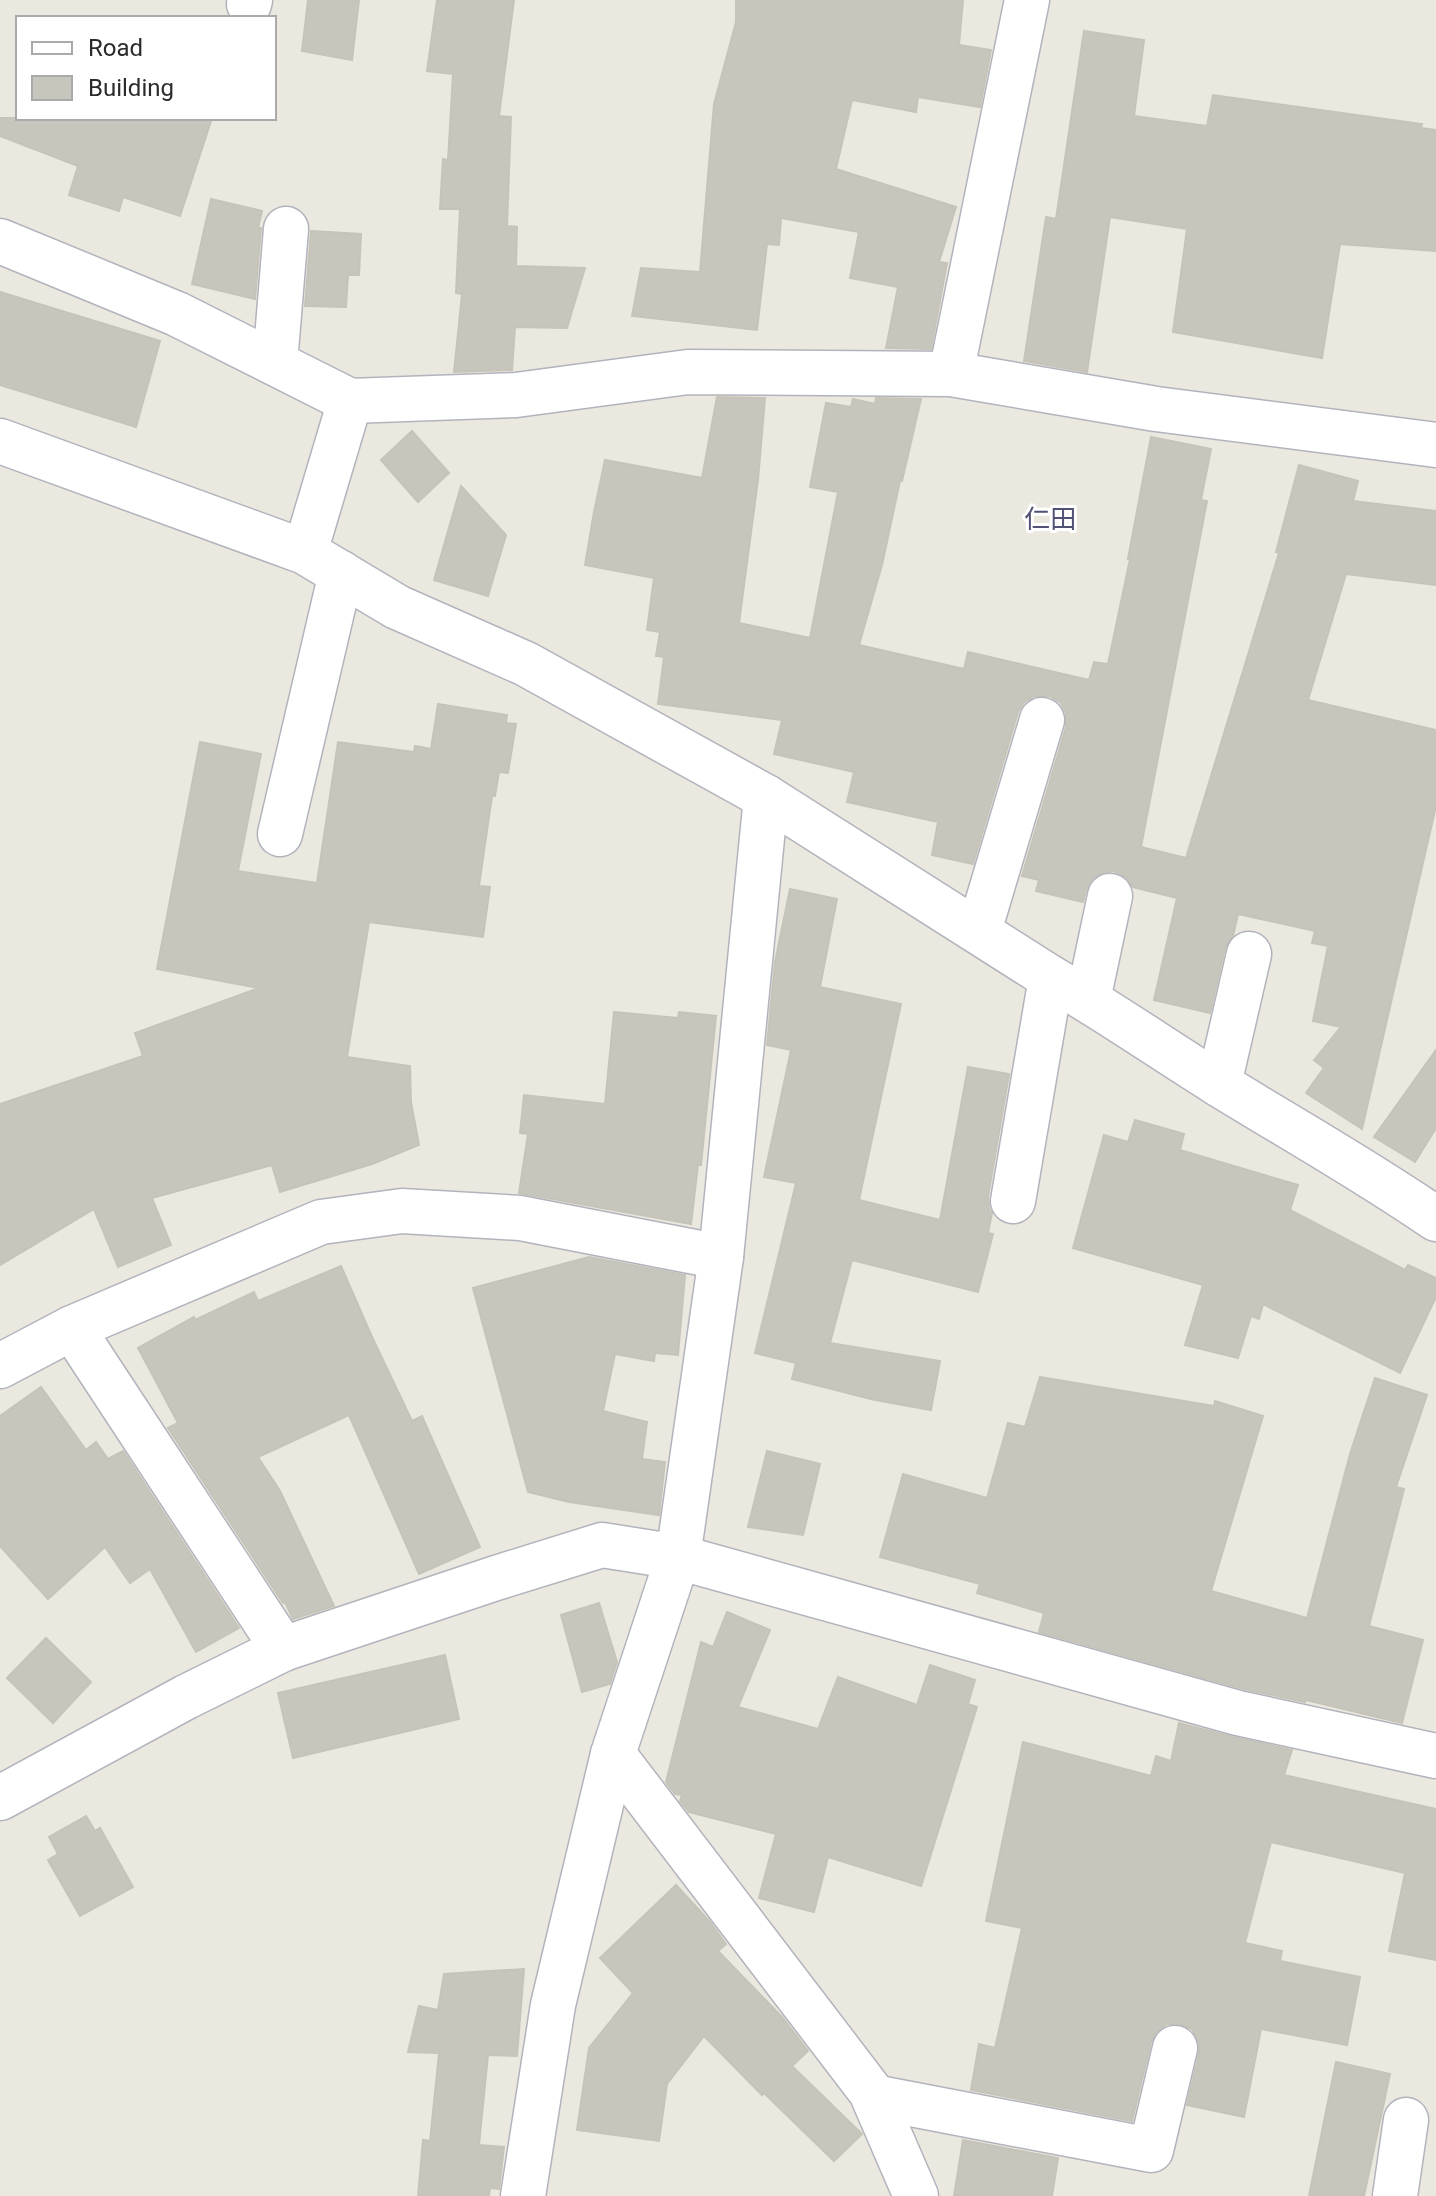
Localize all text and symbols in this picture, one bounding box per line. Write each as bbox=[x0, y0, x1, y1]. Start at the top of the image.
legend bbox=[16, 16, 276, 120]
text: Road bbox=[88, 34, 143, 62]
text: Building bbox=[88, 74, 174, 102]
district label: 仁田 bbox=[1024, 504, 1076, 534]

